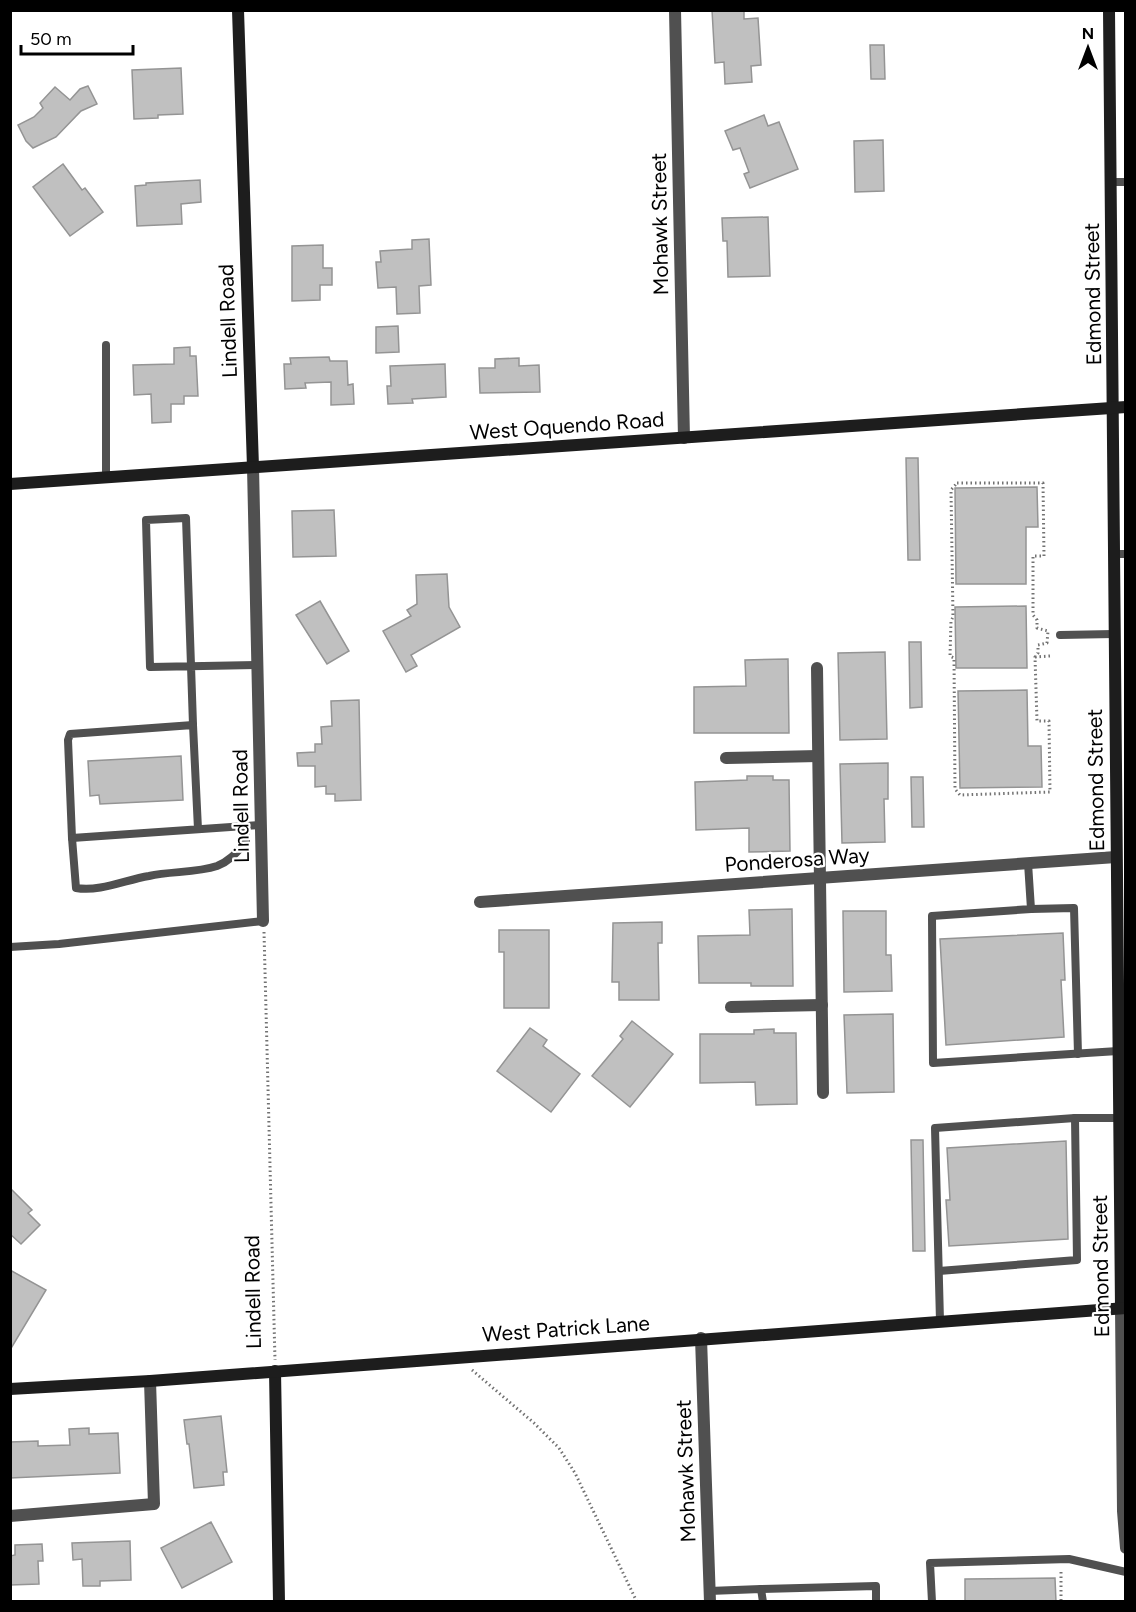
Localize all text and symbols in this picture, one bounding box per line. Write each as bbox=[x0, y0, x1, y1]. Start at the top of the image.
scale bar bbox=[21, 18, 134, 56]
north arrow bbox=[1058, 18, 1118, 78]
text: N bbox=[1082, 24, 1094, 43]
text: 50 m bbox=[30, 28, 72, 50]
street label: Mohawk Street bbox=[646, 152, 673, 296]
street label: Edmond Street bbox=[1079, 222, 1106, 366]
street label: Lindell Road bbox=[213, 264, 242, 378]
street label: West Oquendo Road bbox=[469, 406, 665, 445]
street label: Edmond Street bbox=[1082, 708, 1109, 852]
street label: Lindell Road bbox=[227, 749, 254, 863]
street label: Ponderosa Way bbox=[724, 842, 870, 877]
street label: Edmond Street bbox=[1087, 1194, 1114, 1338]
street label: Lindell Road bbox=[239, 1235, 266, 1349]
street label: West Patrick Lane bbox=[481, 1310, 651, 1347]
street label: Mohawk Street bbox=[671, 1399, 700, 1543]

